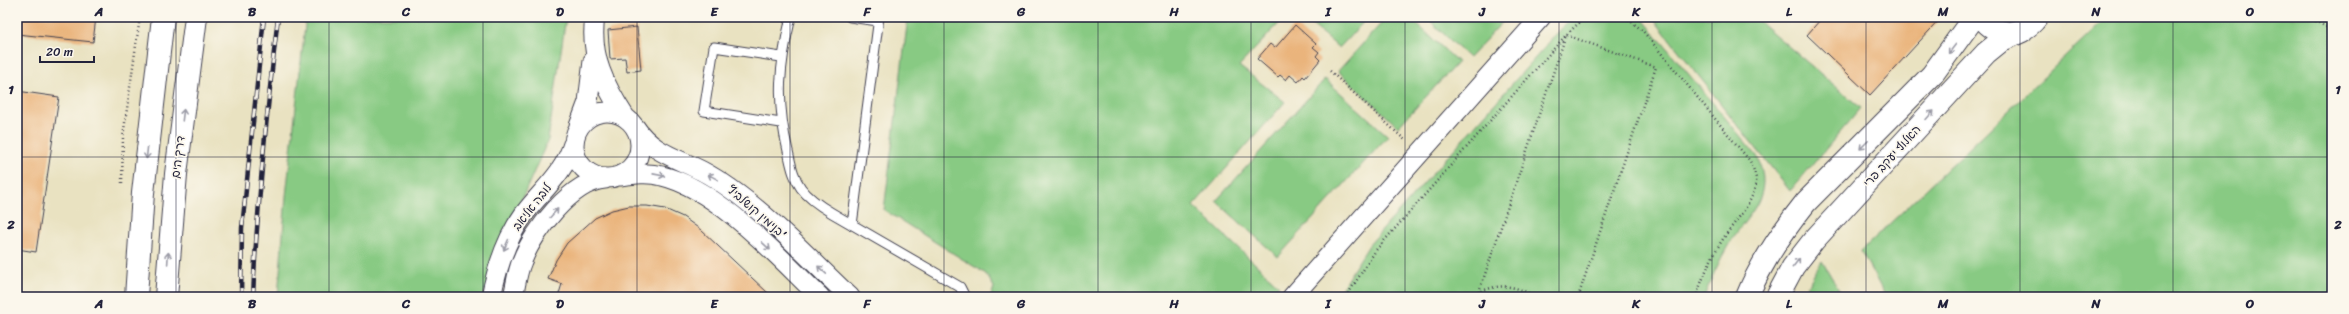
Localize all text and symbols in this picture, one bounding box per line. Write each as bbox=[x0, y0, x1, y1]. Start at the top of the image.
text: A bbox=[94, 0, 103, 23]
text: B bbox=[248, 0, 257, 23]
text: C bbox=[401, 0, 411, 23]
text: D bbox=[556, 0, 564, 23]
text: E bbox=[710, 0, 719, 23]
text: F bbox=[862, 0, 871, 23]
text: G bbox=[1016, 0, 1026, 23]
text: H bbox=[1168, 0, 1179, 23]
text: I bbox=[1324, 0, 1332, 23]
text: J bbox=[1478, 0, 1486, 23]
text: K bbox=[1631, 0, 1641, 23]
text: L bbox=[1786, 0, 1793, 23]
text: M bbox=[1937, 0, 1949, 23]
text: N bbox=[2090, 0, 2101, 23]
text: O bbox=[2245, 0, 2255, 23]
scale bar bbox=[40, 38, 94, 64]
text: 20 m bbox=[46, 41, 73, 63]
one-way arrow bbox=[1948, 44, 1956, 55]
text: 1 bbox=[8, 78, 14, 101]
text: 1 bbox=[2335, 78, 2341, 101]
one-way arrow bbox=[179, 109, 187, 122]
one-way arrow bbox=[1925, 109, 1934, 120]
street label: האלוף יעקב פרי bbox=[1858, 119, 1926, 193]
street label: דרך הים bbox=[164, 134, 192, 180]
one-way arrow bbox=[1859, 140, 1869, 149]
one-way arrow bbox=[143, 146, 150, 159]
one-way arrow bbox=[652, 172, 665, 180]
one-way arrow bbox=[707, 172, 719, 180]
street label: לובה אליאב bbox=[506, 178, 558, 236]
street label: בנימין קושלביץ' bbox=[722, 179, 792, 245]
one-way arrow bbox=[549, 208, 559, 218]
text: 2 bbox=[6, 213, 15, 236]
text: 2 bbox=[2333, 213, 2342, 236]
one-way arrow bbox=[502, 239, 509, 251]
one-way arrow bbox=[761, 241, 771, 251]
one-way arrow bbox=[164, 252, 172, 265]
one-way arrow bbox=[1792, 258, 1800, 269]
one-way arrow bbox=[816, 266, 827, 275]
text: A bbox=[94, 292, 103, 314]
text: B bbox=[248, 292, 257, 314]
text: C bbox=[401, 292, 411, 314]
text: D bbox=[556, 292, 564, 314]
text: E bbox=[710, 292, 719, 314]
text: F bbox=[862, 292, 871, 314]
text: G bbox=[1016, 292, 1026, 314]
text: H bbox=[1168, 292, 1179, 314]
text: I bbox=[1324, 292, 1332, 314]
text: J bbox=[1478, 292, 1486, 314]
text: K bbox=[1631, 292, 1641, 314]
text: L bbox=[1786, 292, 1793, 314]
text: M bbox=[1937, 292, 1949, 314]
text: N bbox=[2090, 292, 2101, 314]
text: O bbox=[2245, 292, 2255, 314]

